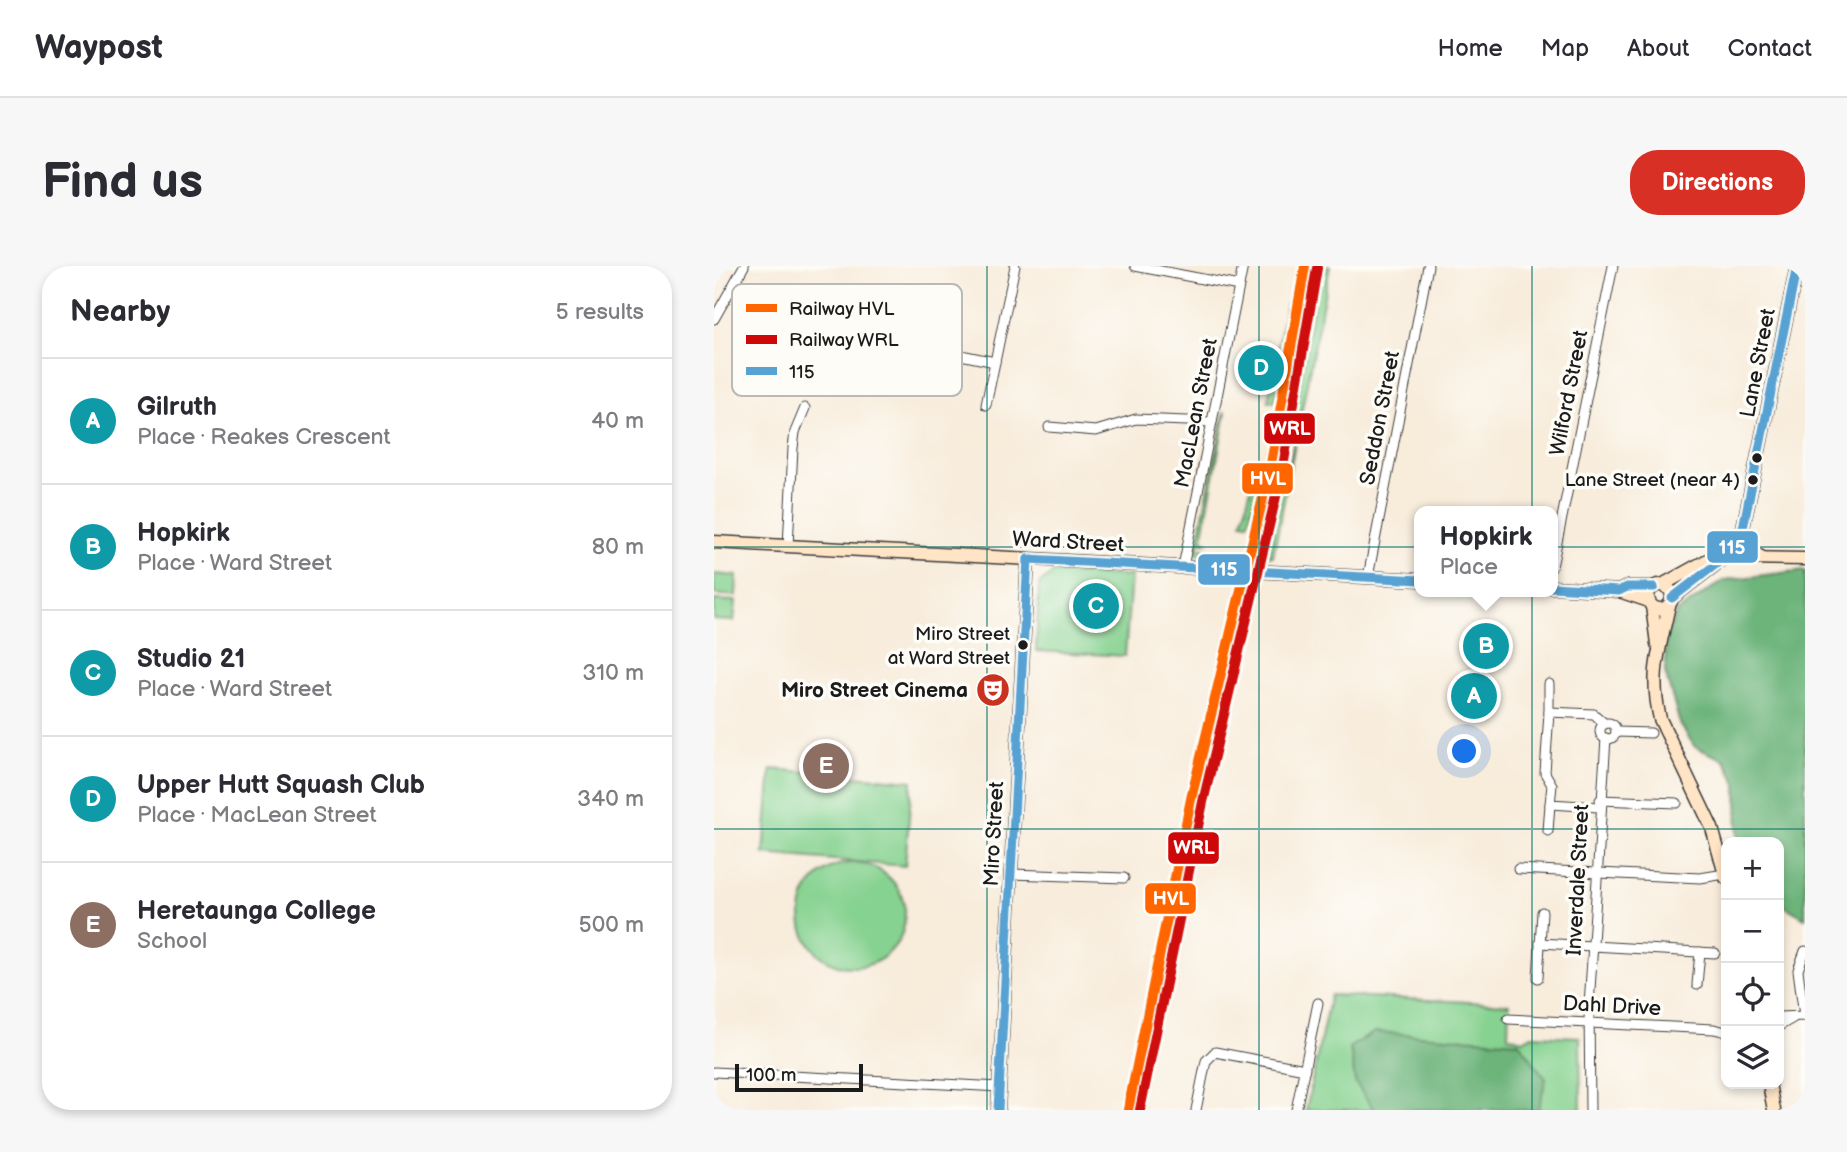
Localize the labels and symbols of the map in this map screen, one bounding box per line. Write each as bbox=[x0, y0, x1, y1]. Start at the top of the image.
legend bbox=[732, 284, 962, 396]
text: Railway HVL bbox=[789, 298, 894, 321]
street label: Lane Street bbox=[1735, 306, 1781, 420]
street label: Wilford Street bbox=[1545, 328, 1594, 458]
text: Railway WRL bbox=[789, 329, 899, 352]
street label: MacLean Street bbox=[1169, 336, 1223, 490]
pin: D bbox=[1238, 342, 1284, 394]
street label: Seddon Street bbox=[1355, 348, 1405, 487]
text: 115 bbox=[789, 361, 815, 384]
line badge: WRL bbox=[1263, 412, 1316, 445]
text: WRL bbox=[1269, 418, 1311, 441]
unlabelled marker bbox=[1750, 451, 1764, 465]
line badge: HVL bbox=[1241, 462, 1294, 495]
text: HVL bbox=[1250, 468, 1286, 491]
place label: Lane Street (near 4) bbox=[1565, 469, 1740, 492]
marker: Lane Street (near 4) bbox=[1746, 473, 1760, 487]
street label: Ward Street bbox=[1011, 527, 1125, 557]
line badge: 115 bbox=[1706, 530, 1759, 564]
text: 115 bbox=[1719, 537, 1746, 560]
line badge: 115 bbox=[1197, 553, 1251, 586]
text: 115 bbox=[1211, 559, 1238, 582]
pin: C bbox=[1073, 580, 1119, 632]
pin: B bbox=[1463, 620, 1509, 672]
place label: Miro Street at Ward Street bbox=[888, 623, 1010, 670]
marker: Miro Street at Ward Street bbox=[1016, 638, 1030, 652]
pin: A bbox=[1451, 670, 1497, 722]
theatre icon: Miro Street Cinema bbox=[974, 671, 1012, 709]
place label: Miro Street Cinema bbox=[781, 678, 968, 703]
your location bbox=[1447, 734, 1481, 768]
pin: E bbox=[803, 740, 849, 792]
street label: Miro Street bbox=[979, 780, 1009, 887]
street label: Inverdale Street bbox=[1562, 803, 1594, 956]
line badge: WRL bbox=[1167, 831, 1220, 865]
text: WRL bbox=[1173, 837, 1215, 860]
line badge: HVL bbox=[1144, 882, 1197, 915]
text: HVL bbox=[1153, 888, 1189, 911]
street label: Dahl Drive bbox=[1562, 991, 1662, 1021]
scale bar bbox=[735, 1061, 863, 1093]

